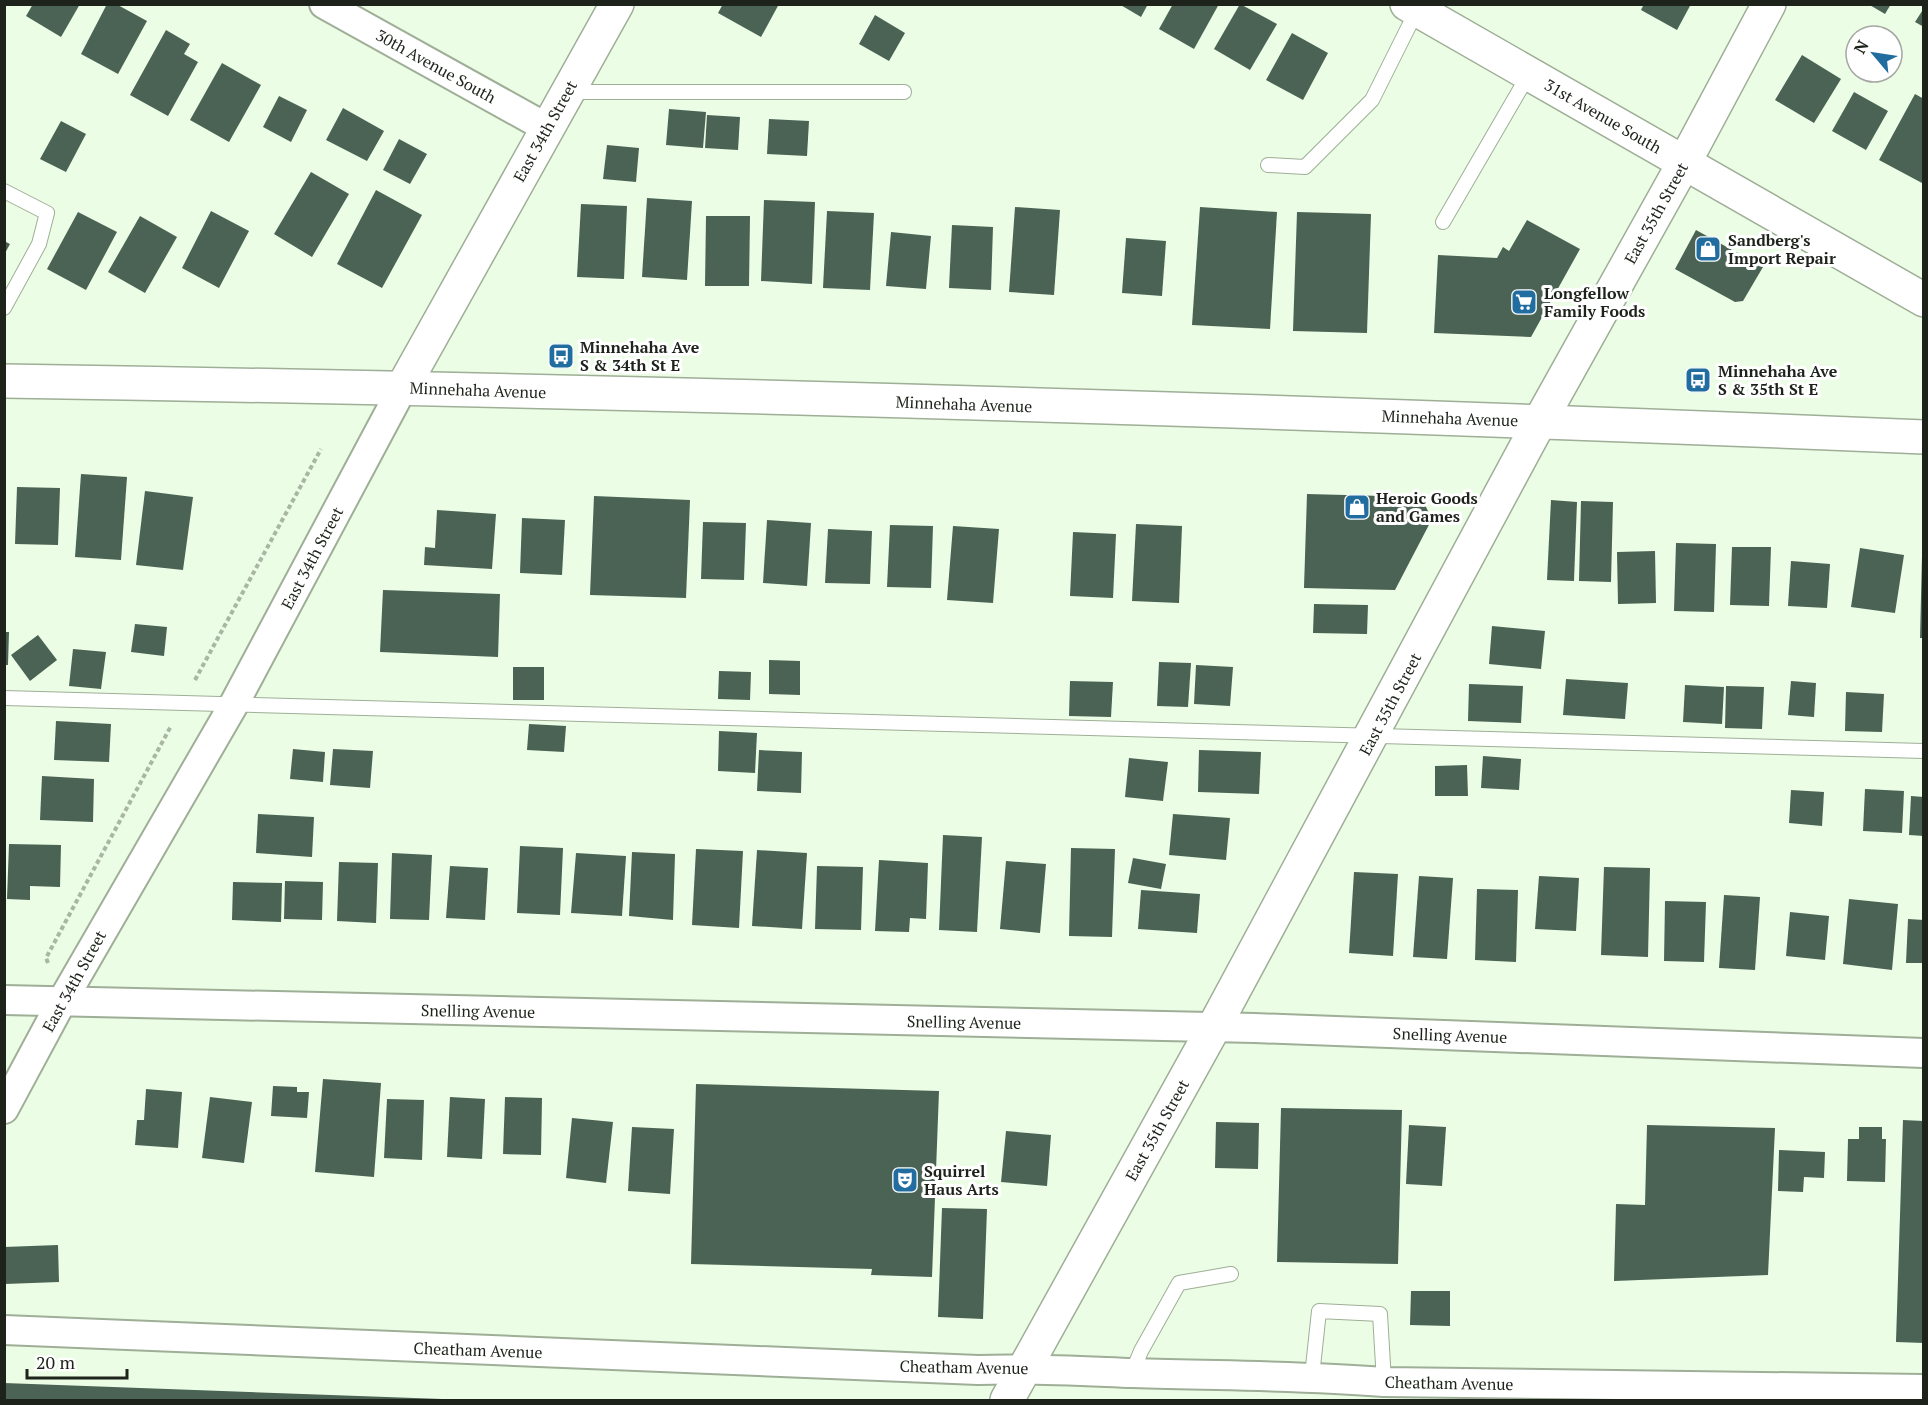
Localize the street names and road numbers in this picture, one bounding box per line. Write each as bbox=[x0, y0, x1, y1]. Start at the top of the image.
street label: 30th Avenue South bbox=[372, 24, 501, 108]
street label: 31st Avenue South bbox=[1540, 74, 1666, 159]
street label: East 34th Street bbox=[508, 76, 582, 186]
street label: East 35th Street bbox=[1619, 158, 1693, 268]
street label: Minnehaha Avenue bbox=[409, 377, 547, 403]
street label: Minnehaha Avenue bbox=[895, 391, 1033, 417]
street label: Minnehaha Avenue bbox=[1381, 405, 1519, 431]
street label: East 34th Street bbox=[276, 503, 348, 613]
street label: East 35th Street bbox=[1354, 649, 1426, 759]
street label: East 34th Street bbox=[37, 926, 111, 1036]
street label: Snelling Avenue bbox=[421, 999, 535, 1023]
street label: Snelling Avenue bbox=[907, 1010, 1021, 1034]
street label: Snelling Avenue bbox=[1392, 1022, 1508, 1048]
street label: East 35th Street bbox=[1120, 1075, 1194, 1185]
street label: Cheatham Avenue bbox=[413, 1337, 543, 1363]
street label: Cheatham Avenue bbox=[899, 1355, 1029, 1379]
street label: Cheatham Avenue bbox=[1384, 1371, 1514, 1395]

